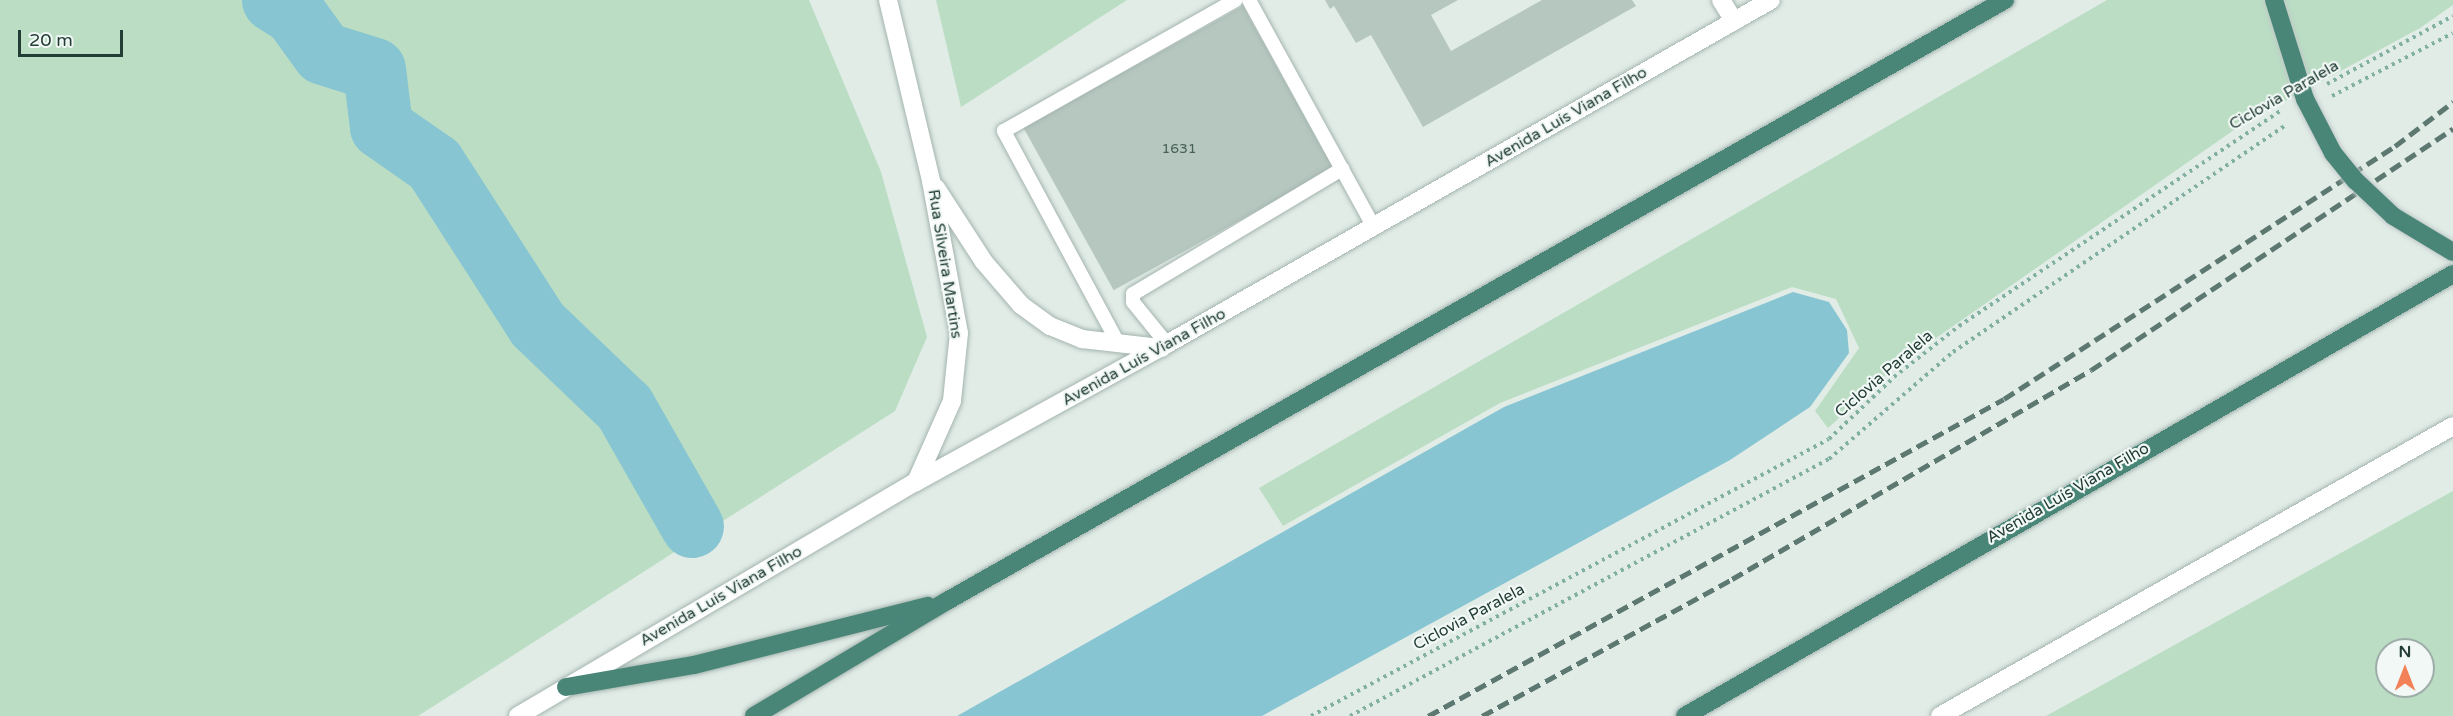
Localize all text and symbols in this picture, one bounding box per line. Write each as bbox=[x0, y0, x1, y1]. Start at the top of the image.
scale bar bbox=[21, 18, 126, 56]
text: 20 m bbox=[29, 29, 73, 51]
street label: Ciclovia Paralela bbox=[2226, 56, 2342, 134]
street label: Avenida Luís Viana Filho bbox=[1481, 63, 1651, 171]
house number: 1631 bbox=[1161, 141, 1197, 157]
street label: Rua Silveira Martins bbox=[924, 188, 966, 340]
street label: Avenida Luís Viana Filho bbox=[1059, 304, 1229, 410]
street label: Ciclovia Paralela bbox=[1831, 326, 1937, 422]
street label: Avenida Luís Viana Filho bbox=[1983, 439, 2153, 547]
street label: Avenida Luís Viana Filho bbox=[636, 542, 806, 650]
street label: Ciclovia Paralela bbox=[1410, 580, 1528, 654]
north arrow bbox=[2375, 638, 2435, 698]
text: N bbox=[2399, 642, 2411, 662]

